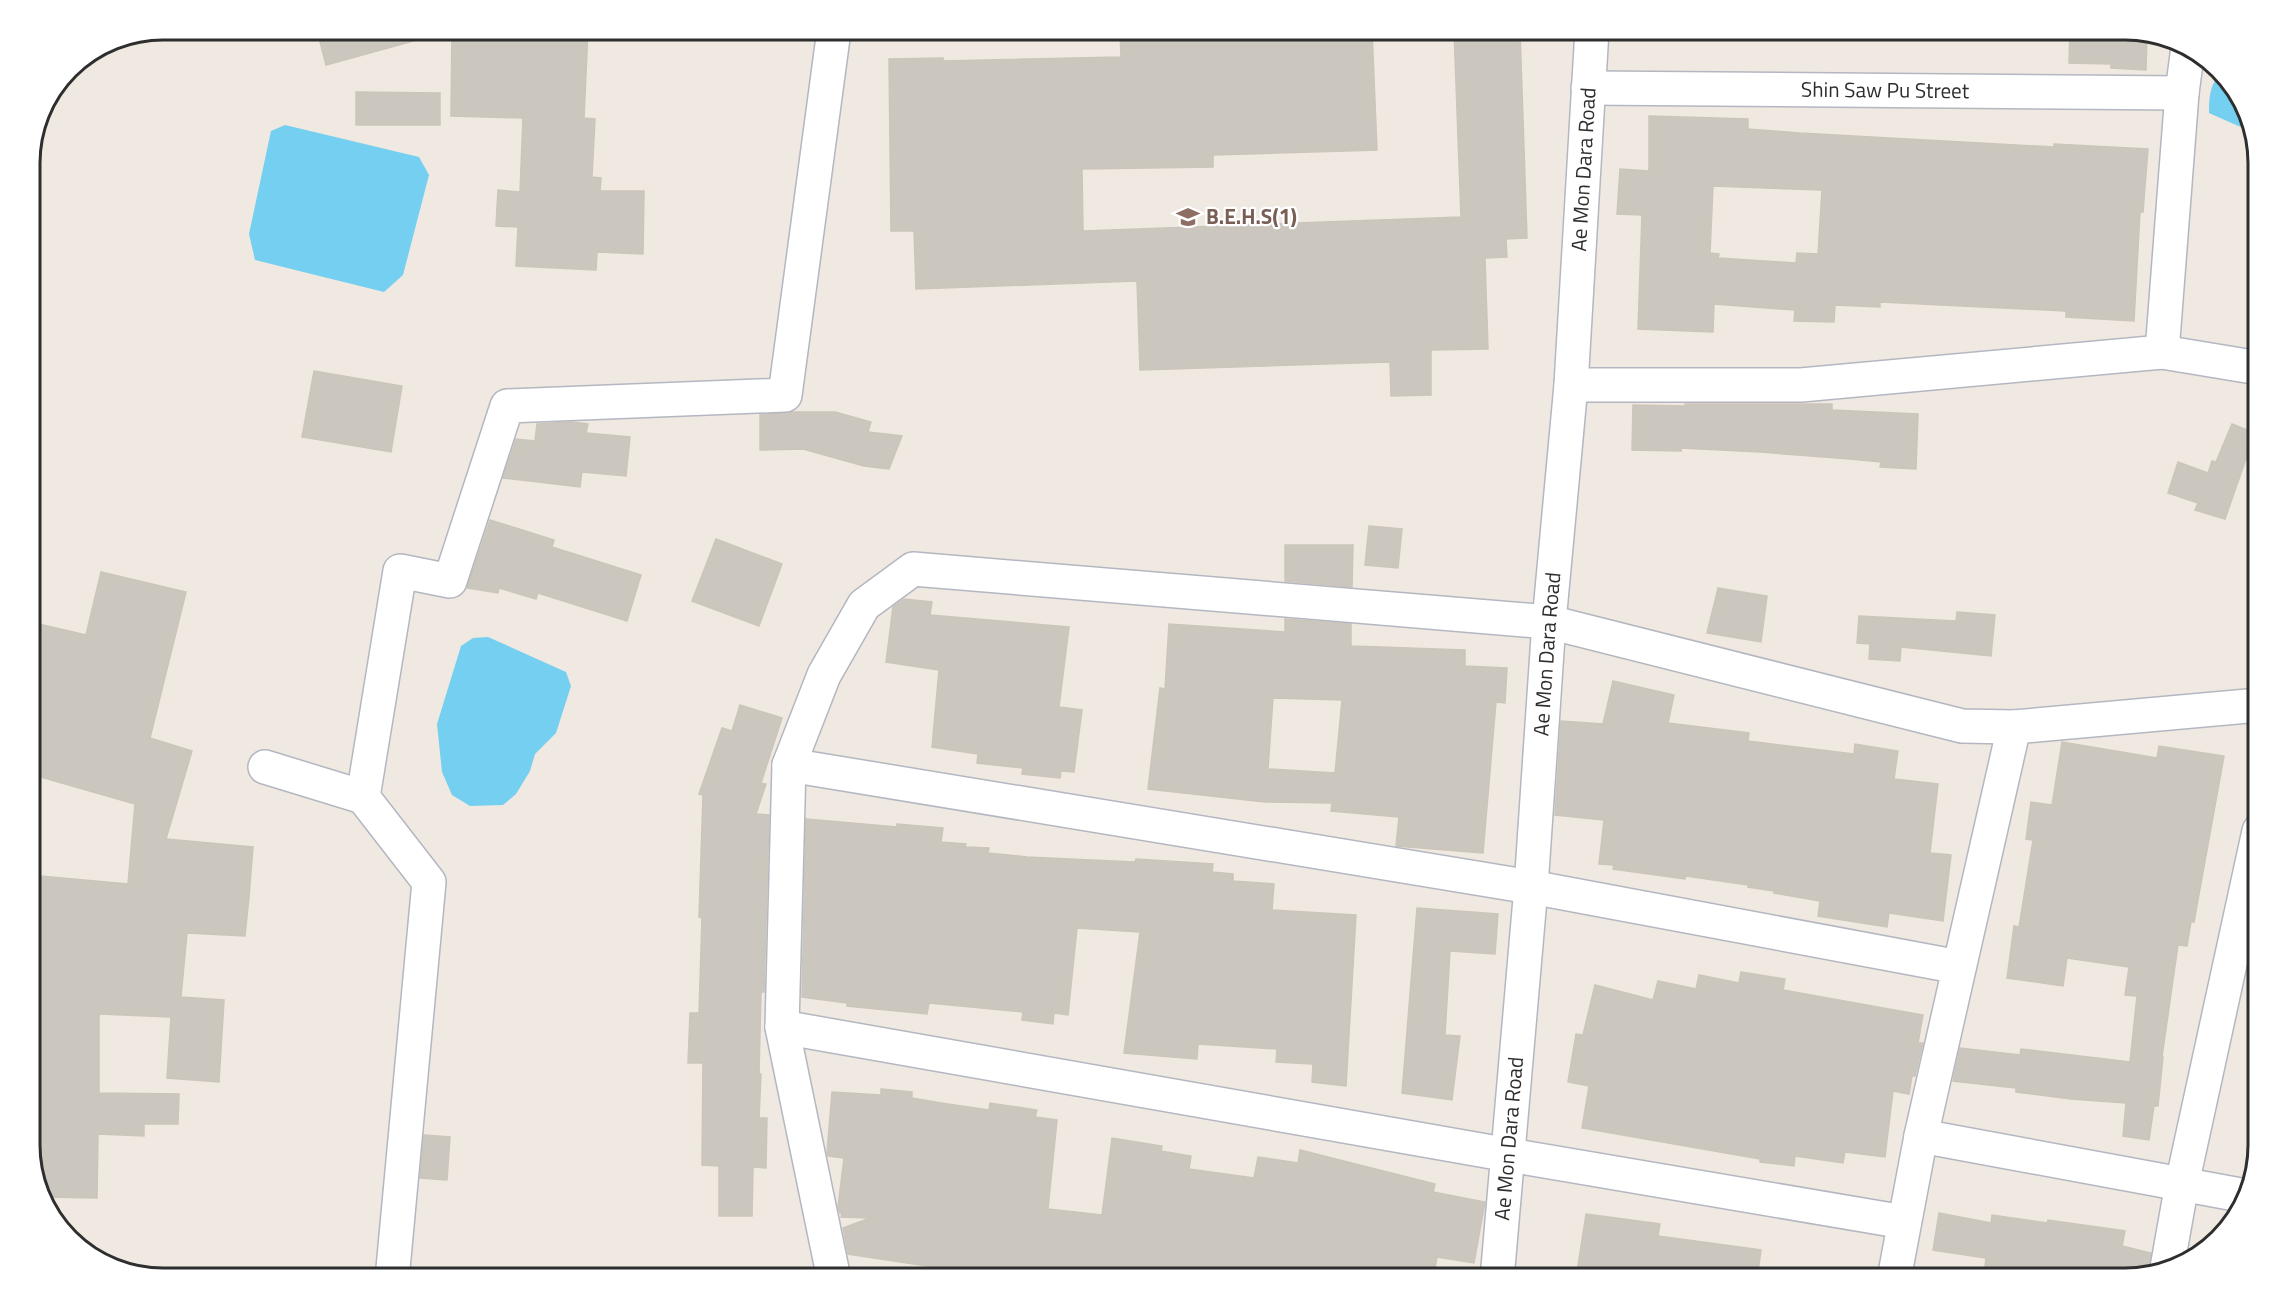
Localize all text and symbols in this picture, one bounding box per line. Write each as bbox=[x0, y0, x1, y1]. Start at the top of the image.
street label: Shin Saw Pu Street bbox=[1801, 73, 1970, 106]
street label: Ae Mon Dara Road bbox=[1562, 87, 1604, 252]
place label: B.E.H.S(1) bbox=[1206, 200, 1297, 232]
school or university icon: B.E.H.S(1) bbox=[1175, 204, 1201, 230]
street label: Ae Mon Dara Road bbox=[1524, 571, 1569, 737]
street label: Ae Mon Dara Road bbox=[1485, 1055, 1531, 1222]

